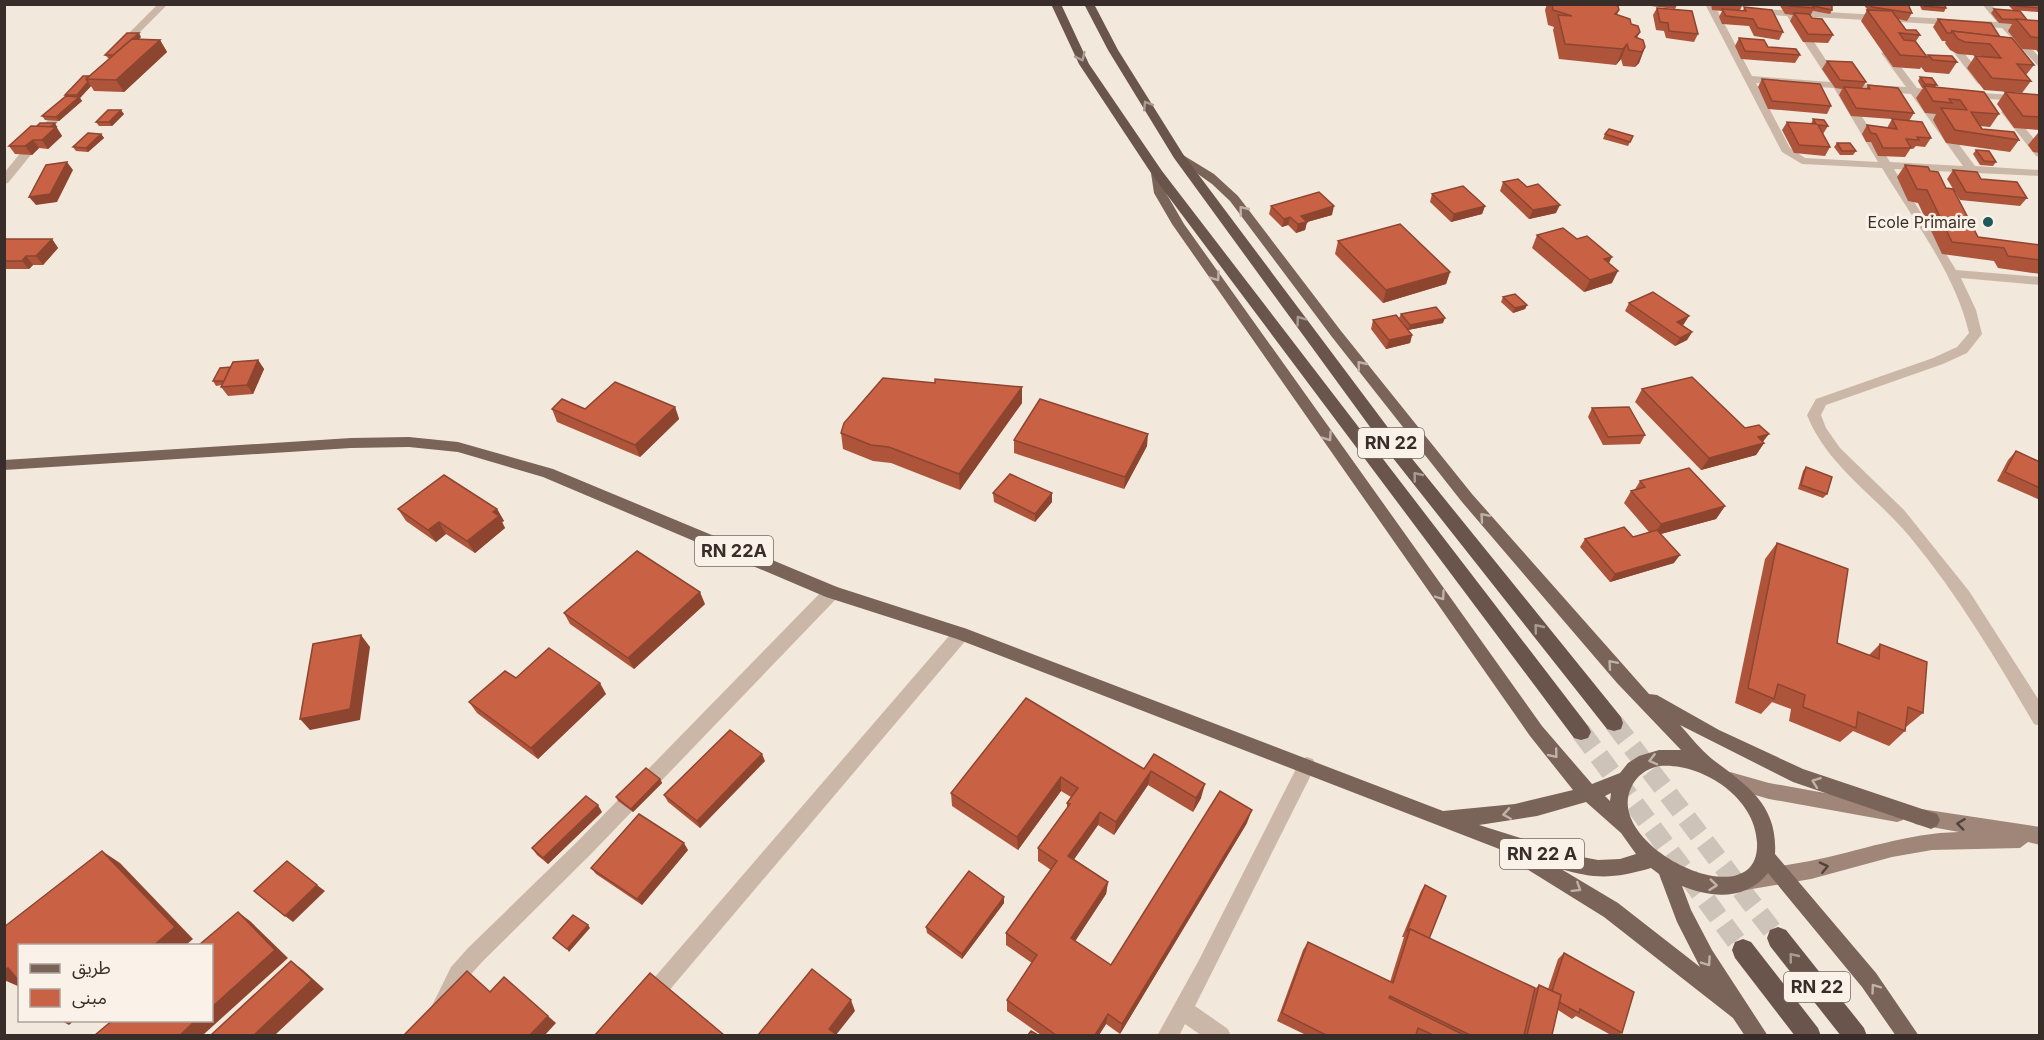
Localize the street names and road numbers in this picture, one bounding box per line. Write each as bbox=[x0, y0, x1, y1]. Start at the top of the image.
road number: RN 22 bbox=[1358, 428, 1424, 458]
road number: RN 22A bbox=[695, 536, 773, 566]
road number: RN 22 A bbox=[1500, 839, 1584, 869]
road number: RN 22 bbox=[1784, 972, 1850, 1002]

